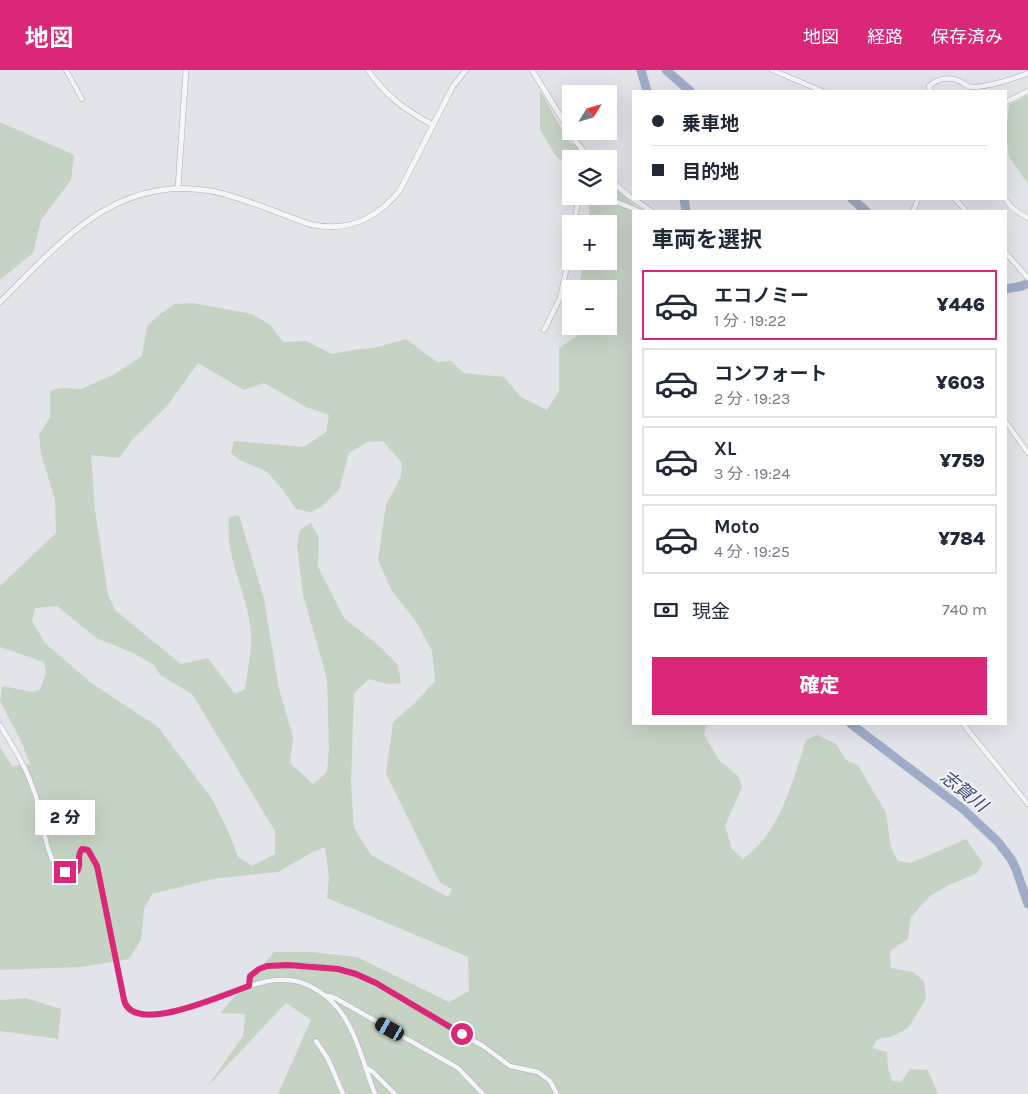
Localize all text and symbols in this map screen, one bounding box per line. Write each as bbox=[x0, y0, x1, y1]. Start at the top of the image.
text: 地図 bbox=[25, 24, 73, 52]
text: 地図 bbox=[803, 26, 839, 48]
text: 経路 bbox=[867, 26, 903, 48]
text: 保存済み bbox=[931, 26, 1003, 48]
north arrow bbox=[562, 85, 618, 140]
map controls bbox=[562, 85, 617, 335]
text: 乗車地 bbox=[682, 113, 739, 135]
button: layers bbox=[562, 150, 617, 205]
text: 目的地 bbox=[682, 161, 739, 183]
button: + bbox=[562, 215, 617, 270]
text: 車両を選択 bbox=[652, 227, 762, 253]
button: − bbox=[562, 280, 617, 335]
icon: car bbox=[654, 283, 699, 328]
text: エコノミー bbox=[714, 285, 809, 307]
text: ¥446 bbox=[937, 294, 985, 316]
text: 1 分 · 19:22 bbox=[714, 311, 786, 330]
icon: car bbox=[654, 361, 699, 406]
text: コンフォート bbox=[714, 363, 827, 385]
text: ¥603 bbox=[936, 372, 985, 394]
text: 2 分 · 19:23 bbox=[714, 389, 791, 408]
text: XL bbox=[714, 438, 736, 460]
icon: car bbox=[654, 439, 699, 484]
text: ¥759 bbox=[939, 450, 985, 472]
text: 3 分 · 19:24 bbox=[714, 464, 790, 483]
text: Moto bbox=[714, 516, 760, 538]
icon: car bbox=[654, 517, 699, 562]
text: ¥784 bbox=[938, 528, 985, 550]
text: 4 分 · 19:25 bbox=[714, 542, 790, 561]
icon: cash bbox=[652, 596, 680, 624]
text: 740 m bbox=[942, 600, 987, 619]
text: 現金 bbox=[692, 601, 730, 623]
button: 確定 bbox=[652, 657, 987, 715]
water label: 志賀川 bbox=[936, 765, 993, 818]
callout: 2 分 bbox=[35, 800, 95, 834]
text: 2 分 bbox=[50, 808, 80, 827]
route end bbox=[54, 861, 76, 883]
car bbox=[373, 1015, 406, 1043]
route start bbox=[451, 1023, 473, 1045]

